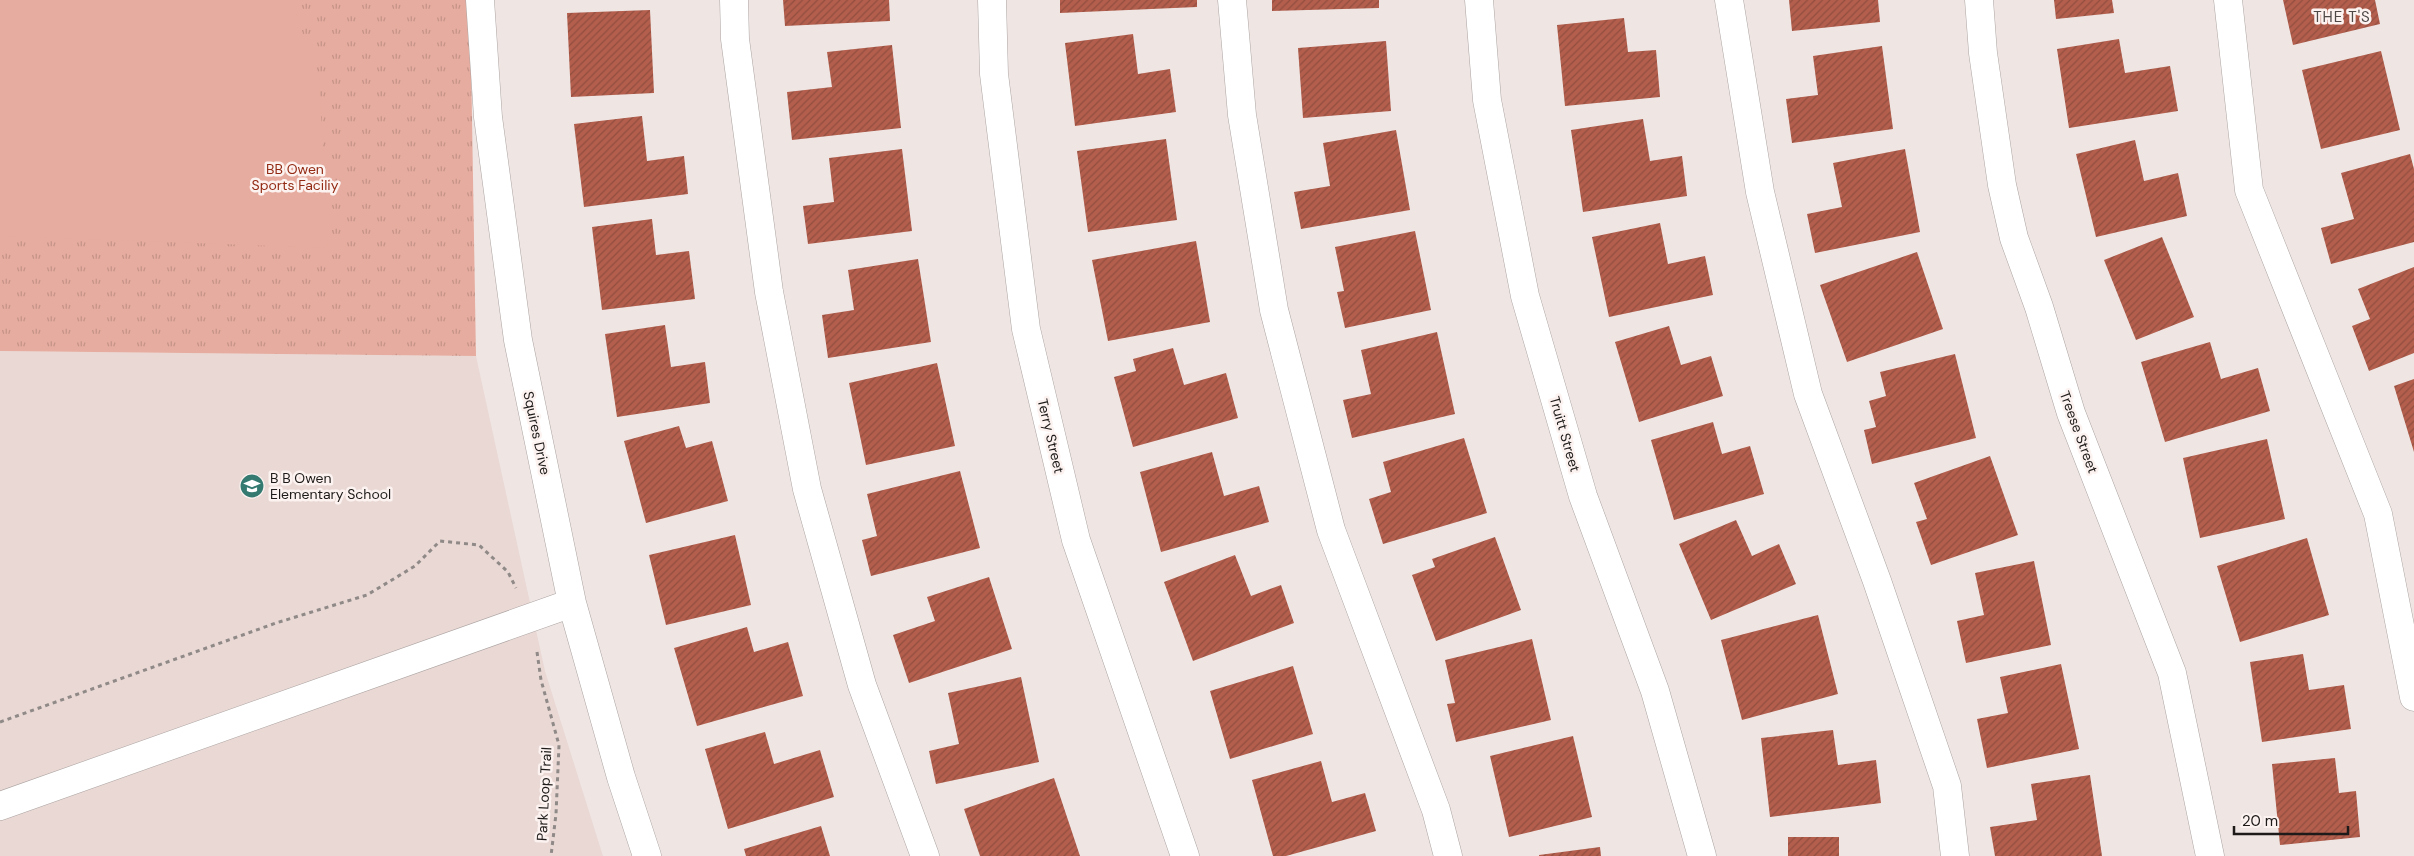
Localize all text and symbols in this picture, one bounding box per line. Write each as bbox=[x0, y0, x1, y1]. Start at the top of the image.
district label: THE T'S bbox=[2313, 7, 2371, 27]
park label: BB Owen Sports Faciliy bbox=[252, 160, 339, 194]
street label: Treese Street bbox=[2056, 388, 2102, 476]
street label: Squires Drive bbox=[519, 390, 555, 477]
street label: Truitt Street bbox=[1546, 394, 1584, 474]
street label: Terry Street bbox=[1034, 397, 1068, 475]
place label: B B Owen Elementary School bbox=[270, 469, 391, 503]
school or university icon: B B Owen Elementary School bbox=[239, 473, 265, 499]
street label: Park Loop Trail bbox=[533, 747, 555, 841]
scale bar bbox=[2234, 804, 2348, 836]
text: 20 m bbox=[2242, 811, 2278, 831]

